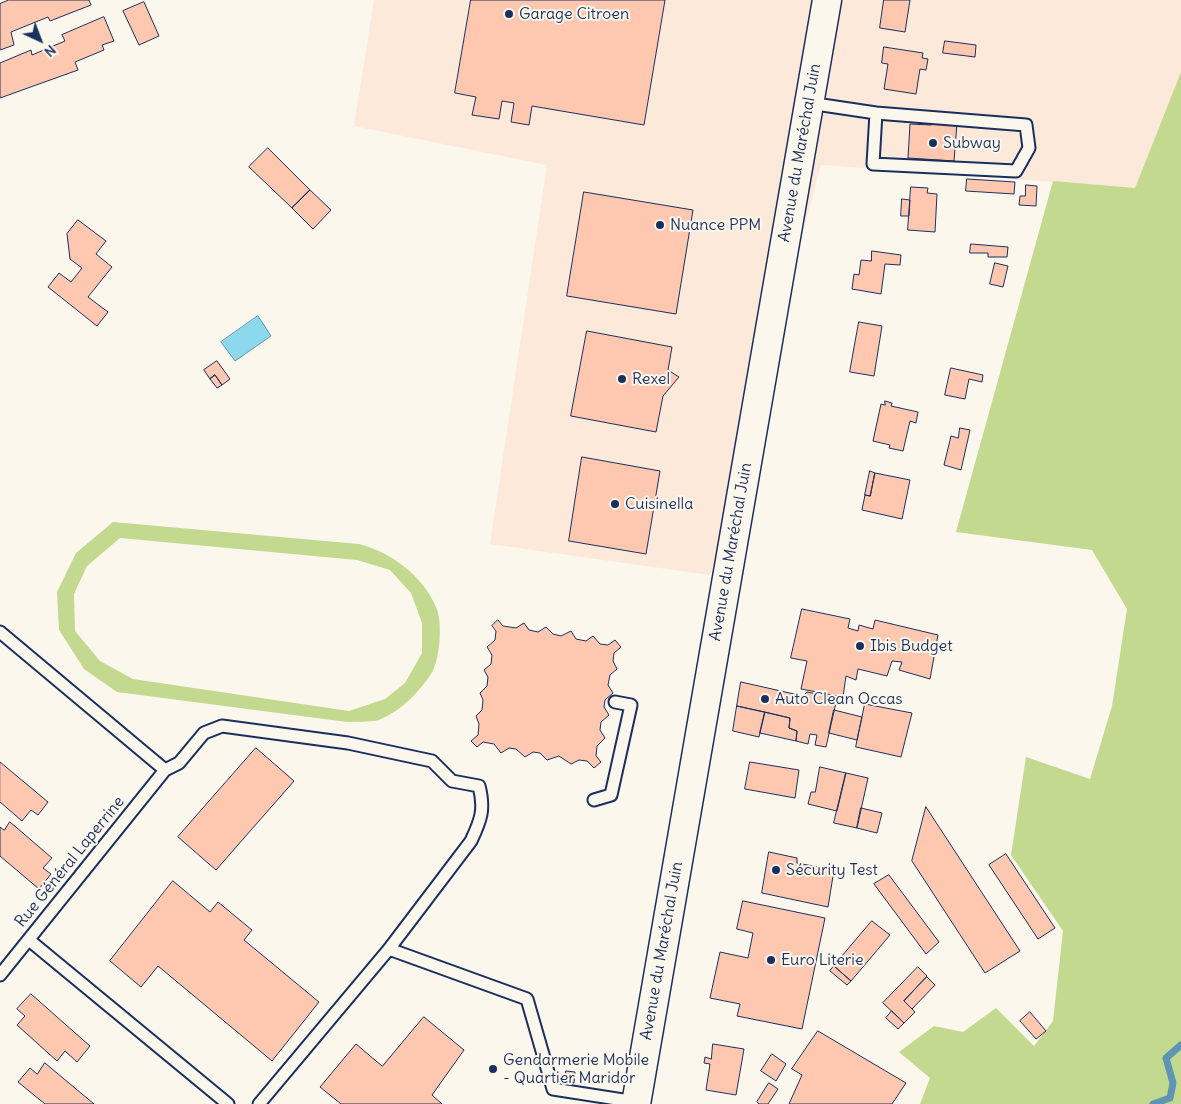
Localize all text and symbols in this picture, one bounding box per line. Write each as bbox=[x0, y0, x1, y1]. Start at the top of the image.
place label: Garage Citroen bbox=[519, 4, 629, 24]
marker: Garage Citroen bbox=[503, 8, 515, 20]
north arrow bbox=[15, 15, 65, 65]
text: N bbox=[41, 41, 60, 61]
street label: Avenue du Maréchal Juin bbox=[775, 62, 825, 244]
place label: Subway bbox=[943, 133, 1001, 153]
marker: Subway bbox=[927, 137, 939, 149]
place label: Nuance PPM bbox=[670, 215, 761, 235]
marker: Nuance PPM bbox=[654, 219, 666, 231]
place label: Rexel bbox=[632, 369, 670, 389]
marker: Rexel bbox=[616, 373, 628, 385]
street label: Avenue du Maréchal Juin bbox=[706, 461, 756, 643]
place label: Cuisinella bbox=[625, 494, 693, 514]
marker: Cuisinella bbox=[609, 498, 621, 510]
place label: Ibis Budget bbox=[870, 636, 953, 656]
marker: Ibis Budget bbox=[854, 640, 866, 652]
place label: Auto Clean Occas bbox=[775, 689, 903, 709]
marker: Auto Clean Occas bbox=[759, 693, 771, 705]
street label: Rue Général Laperrine bbox=[11, 793, 129, 931]
street label: Avenue du Maréchal Juin bbox=[637, 860, 687, 1042]
place label: Sécurity Test bbox=[786, 860, 878, 880]
marker: Sécurity Test bbox=[770, 864, 782, 876]
place label: Euro Literie bbox=[781, 950, 864, 970]
marker: Euro Literie bbox=[765, 954, 777, 966]
place label: Gendarmerie Mobile - Quartier Maridor bbox=[503, 1050, 649, 1088]
marker: Gendarmerie Mobile - Quartier Maridor bbox=[487, 1063, 499, 1075]

